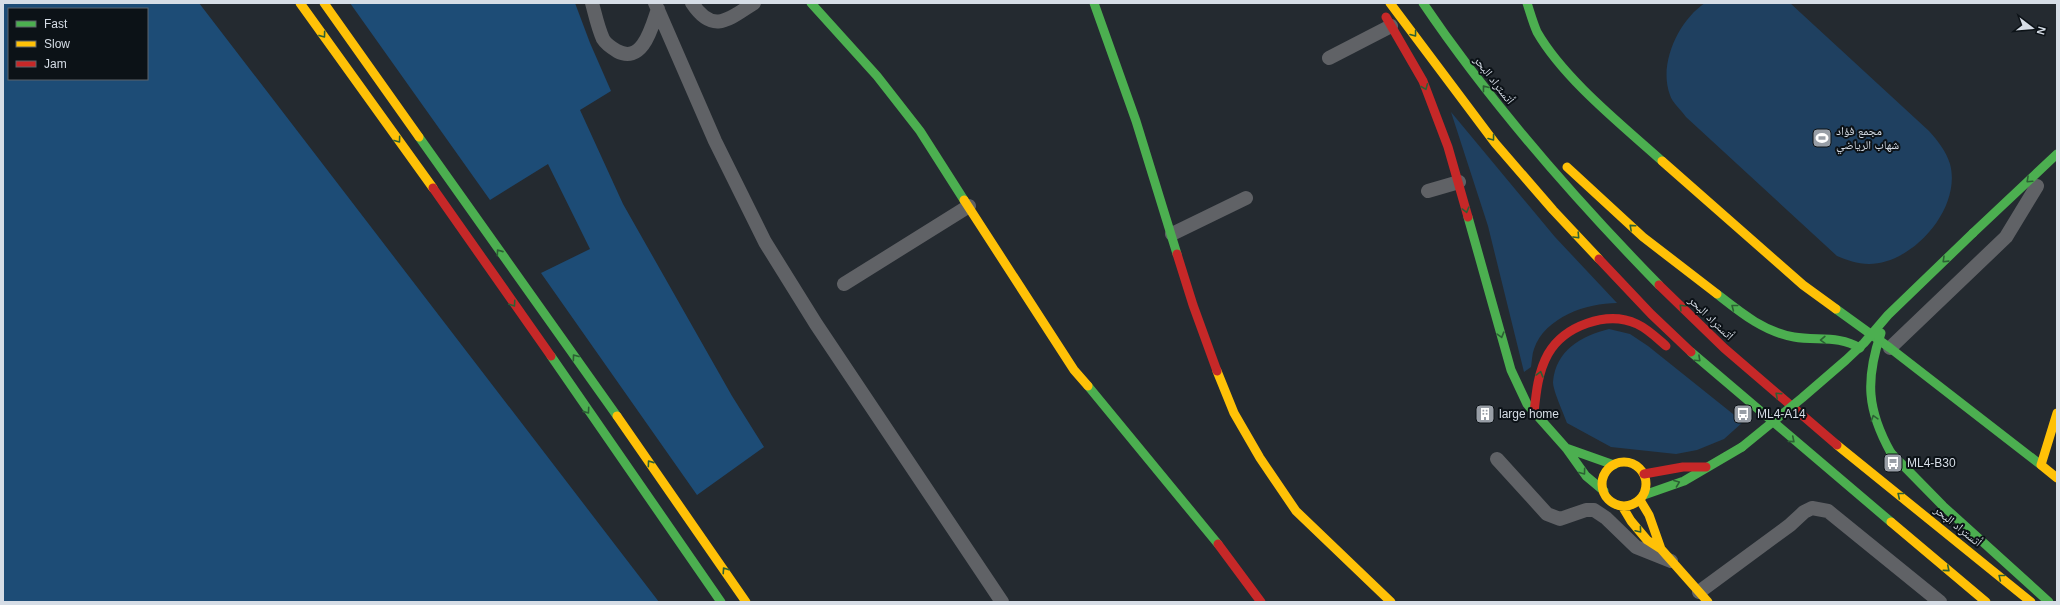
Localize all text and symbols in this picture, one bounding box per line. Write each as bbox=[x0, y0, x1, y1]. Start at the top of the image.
legend bbox=[8, 8, 148, 80]
north arrow bbox=[2012, 8, 2052, 48]
text: Fast bbox=[44, 17, 68, 31]
text: N bbox=[2035, 25, 2048, 36]
one-way arrow bbox=[318, 30, 325, 37]
one-way arrow bbox=[1409, 30, 1416, 37]
text: Slow bbox=[44, 37, 70, 51]
street label: أتستراد البحر bbox=[1470, 52, 1517, 107]
text: Jam bbox=[44, 57, 67, 71]
one-way arrow bbox=[1420, 82, 1428, 90]
one-way arrow bbox=[1483, 86, 1490, 93]
place label: مجمع فؤاد شهاب الرياضي bbox=[1836, 124, 1899, 155]
sports icon: مجمع فؤاد شهاب الرياضي bbox=[1811, 127, 1833, 149]
one-way arrow bbox=[1487, 134, 1494, 141]
one-way arrow bbox=[393, 136, 400, 143]
one-way arrow bbox=[2026, 176, 2034, 183]
one-way arrow bbox=[1461, 206, 1470, 213]
one-way arrow bbox=[1629, 224, 1637, 232]
one-way arrow bbox=[1572, 231, 1580, 239]
one-way arrow bbox=[497, 249, 504, 256]
one-way arrow bbox=[1942, 255, 1950, 263]
street label: أتستراد البحر bbox=[1685, 292, 1736, 343]
one-way arrow bbox=[508, 300, 516, 307]
one-way arrow bbox=[1679, 304, 1687, 312]
one-way arrow bbox=[1732, 305, 1739, 312]
one-way arrow bbox=[1496, 331, 1505, 338]
one-way arrow bbox=[1820, 336, 1826, 344]
one-way arrow bbox=[1693, 354, 1701, 361]
one-way arrow bbox=[573, 355, 580, 362]
one-way arrow bbox=[1535, 371, 1544, 378]
one-way arrow bbox=[1775, 392, 1783, 400]
building icon: large home bbox=[1474, 403, 1496, 425]
bus stop icon: ML4-A14 bbox=[1732, 403, 1754, 425]
one-way arrow bbox=[582, 407, 590, 414]
place label: large home bbox=[1499, 407, 1559, 421]
place label: ML4-A14 bbox=[1757, 407, 1806, 421]
one-way arrow bbox=[1870, 414, 1879, 421]
one-way arrow bbox=[1788, 436, 1795, 443]
bus stop icon: ML4-B30 bbox=[1882, 452, 1904, 474]
place label: ML4-B30 bbox=[1907, 456, 1956, 470]
one-way arrow bbox=[647, 460, 655, 467]
one-way arrow bbox=[1578, 467, 1585, 474]
one-way arrow bbox=[1673, 480, 1680, 488]
one-way arrow bbox=[1898, 493, 1905, 500]
street label: أتستراد البحر bbox=[1930, 502, 1985, 550]
one-way arrow bbox=[1634, 526, 1641, 533]
one-way arrow bbox=[1942, 565, 1950, 572]
one-way arrow bbox=[723, 567, 730, 574]
one-way arrow bbox=[1998, 575, 2006, 582]

